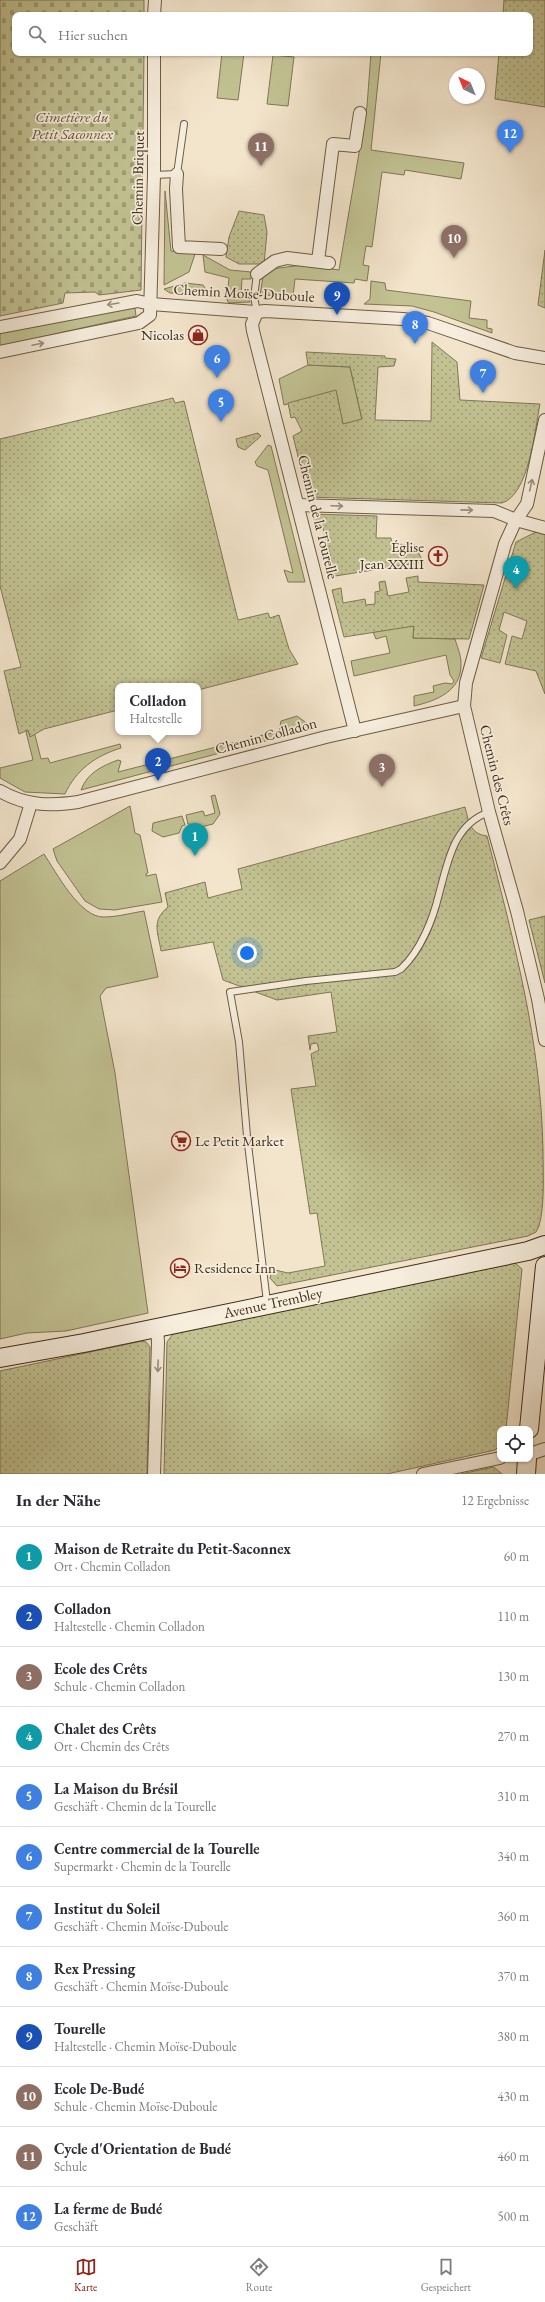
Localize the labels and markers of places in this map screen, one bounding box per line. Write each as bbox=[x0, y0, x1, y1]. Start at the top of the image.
pin: 12 bbox=[497, 120, 523, 153]
pin: 11 bbox=[248, 133, 274, 166]
pin: 10 bbox=[441, 225, 467, 258]
pin: 9 bbox=[324, 282, 350, 315]
pin: 8 bbox=[402, 311, 428, 344]
shop icon: Nicolas bbox=[187, 324, 209, 346]
place label: Nicolas bbox=[141, 325, 184, 344]
pin: 6 bbox=[204, 345, 230, 378]
pin: 7 bbox=[470, 360, 496, 393]
pin: 5 bbox=[208, 389, 234, 422]
place label: Église Jean XXIII bbox=[358, 537, 424, 573]
church icon: Église Jean XXIII bbox=[427, 545, 449, 567]
pin: 4 bbox=[503, 556, 529, 589]
pin: 2 bbox=[145, 748, 171, 781]
pin: 3 bbox=[369, 754, 395, 787]
pin: 1 bbox=[182, 823, 208, 856]
supermarket icon: Le Petit Market bbox=[170, 1130, 192, 1152]
place label: Le Petit Market bbox=[195, 1131, 284, 1150]
hotel icon: Residence Inn bbox=[169, 1257, 191, 1279]
place label: Residence Inn bbox=[194, 1258, 276, 1277]

